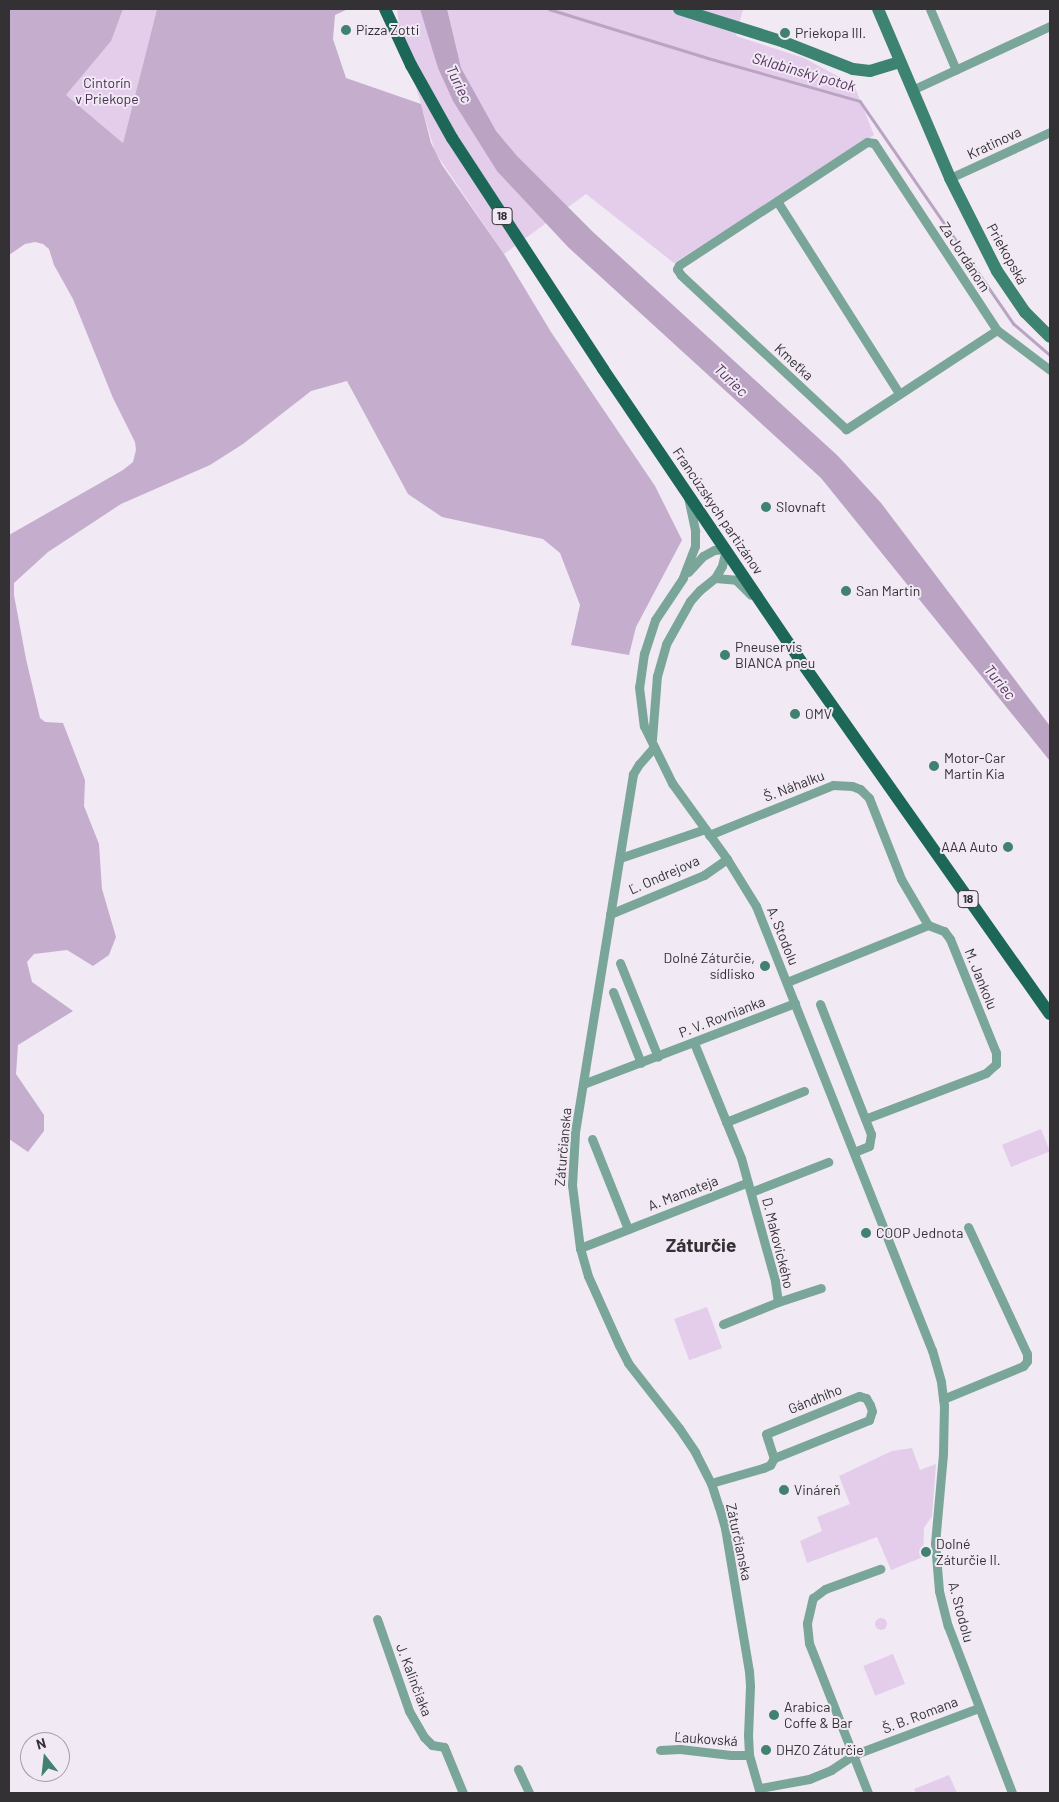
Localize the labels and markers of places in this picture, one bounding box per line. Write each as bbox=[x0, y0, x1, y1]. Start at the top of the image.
place label: Pizza Zotti bbox=[356, 22, 419, 38]
marker: Pizza Zotti bbox=[340, 24, 352, 36]
place label: Priekopa III. bbox=[795, 25, 866, 41]
marker: Priekopa III. bbox=[779, 27, 791, 39]
place label: Slovnaft bbox=[776, 499, 826, 515]
marker: Slovnaft bbox=[760, 501, 772, 513]
place label: San Martin bbox=[856, 583, 920, 599]
marker: San Martin bbox=[840, 585, 852, 597]
place label: Pneuservis BIANCA pneu bbox=[735, 639, 815, 672]
marker: Pneuservis BIANCA pneu bbox=[719, 649, 731, 661]
place label: OMV bbox=[805, 706, 832, 722]
marker: OMV bbox=[789, 708, 801, 720]
place label: Motor-Car Martin Kia bbox=[944, 750, 1005, 782]
marker: Motor-Car Martin Kia bbox=[928, 760, 940, 772]
place label: AAA Auto bbox=[941, 839, 998, 855]
marker: AAA Auto bbox=[1002, 841, 1014, 853]
place label: Dolné Záturčie, sídlisko bbox=[664, 950, 755, 982]
marker: Dolné Záturčie, sídlisko bbox=[759, 960, 771, 972]
place label: COOP Jednota bbox=[876, 1225, 963, 1241]
marker: COOP Jednota bbox=[860, 1227, 872, 1239]
place label: Vináreň bbox=[794, 1482, 841, 1498]
marker: Vináreň bbox=[778, 1484, 790, 1496]
place label: Dolné Záturčie II. bbox=[936, 1536, 1001, 1568]
marker: Dolné Záturčie II. bbox=[920, 1546, 932, 1558]
place label: Arabica Coffe & Bar bbox=[784, 1699, 853, 1731]
marker: Arabica Coffe & Bar bbox=[768, 1709, 780, 1721]
place label: DHZO Záturčie bbox=[776, 1742, 864, 1758]
marker: DHZO Záturčie bbox=[760, 1744, 772, 1756]

